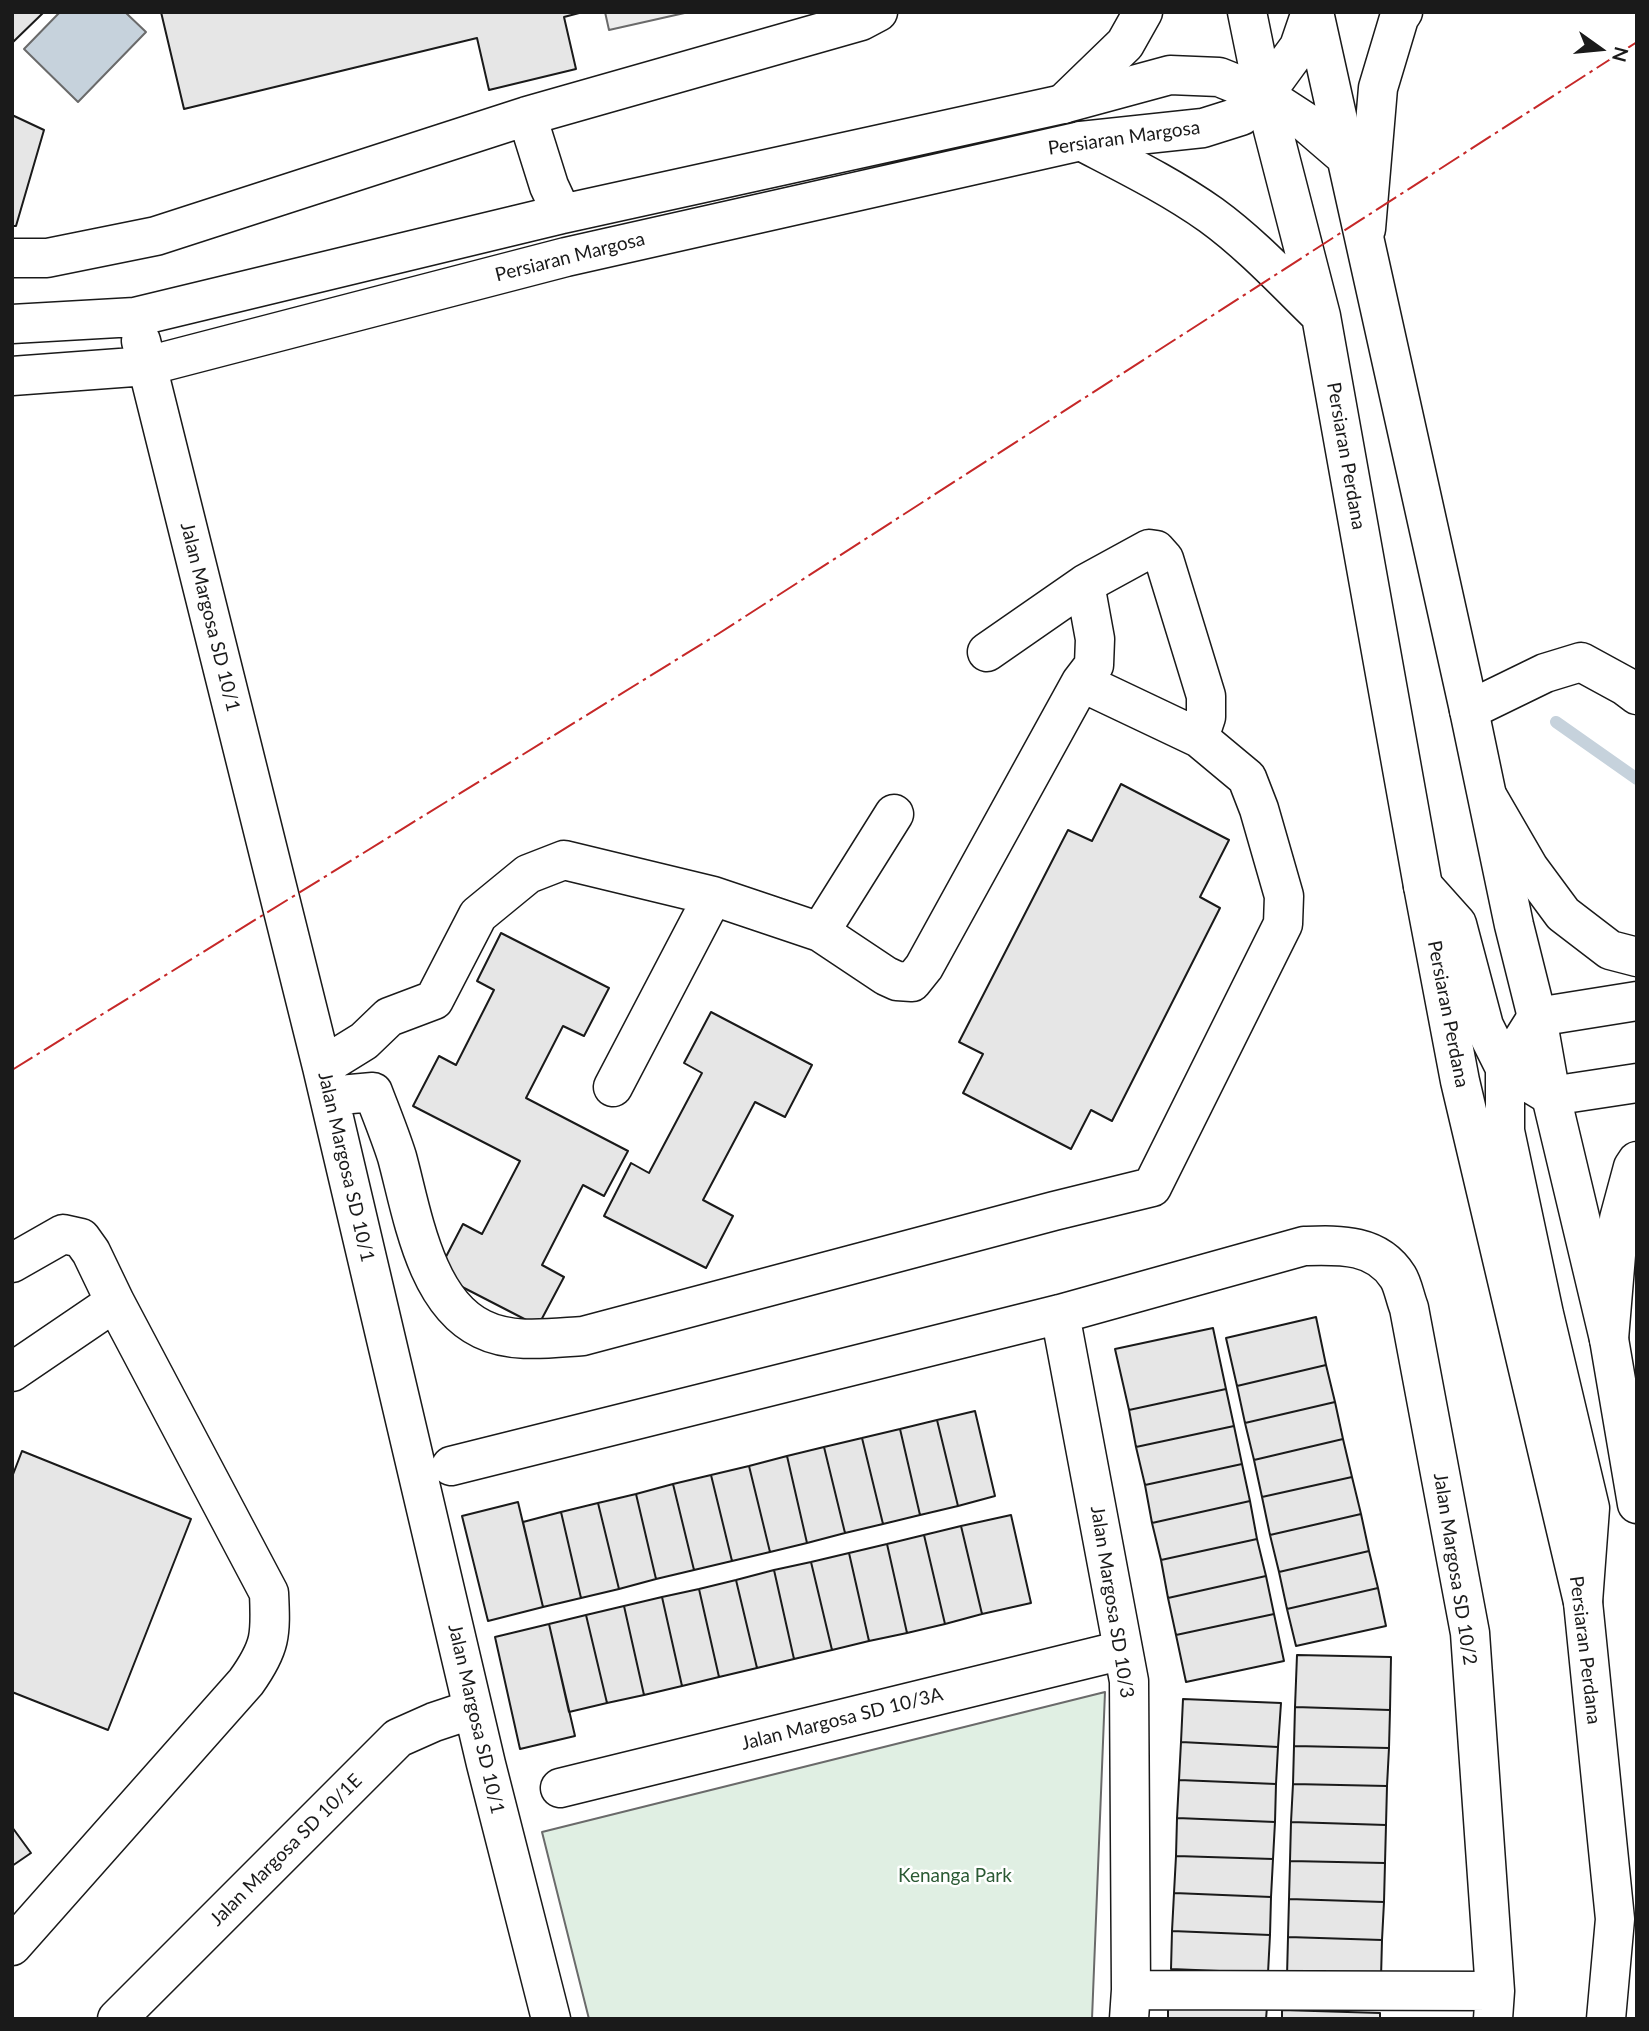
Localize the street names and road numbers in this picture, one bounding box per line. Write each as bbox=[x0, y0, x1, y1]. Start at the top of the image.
street label: Persiaran Margosa bbox=[1046, 116, 1202, 160]
street label: Persiaran Margosa bbox=[493, 227, 647, 287]
street label: Persiaran Perdana bbox=[1322, 380, 1370, 532]
street label: Jalan Margosa SD 10/1 bbox=[175, 520, 245, 714]
street label: Persiaran Perdana bbox=[1423, 939, 1473, 1089]
street label: Jalan Margosa SD 10/1 bbox=[313, 1070, 379, 1264]
street label: Jalan Margosa SD 10/2 bbox=[1429, 1471, 1481, 1667]
street label: Jalan Margosa SD 10/3 bbox=[1086, 1504, 1138, 1700]
street label: Persiaran Perdana bbox=[1565, 1575, 1605, 1725]
street label: Jalan Margosa SD 10/1 bbox=[443, 1622, 509, 1816]
street label: Jalan Margosa SD 10/3A bbox=[739, 1683, 945, 1755]
street label: Jalan Margosa SD 10/1E bbox=[205, 1769, 367, 1931]

